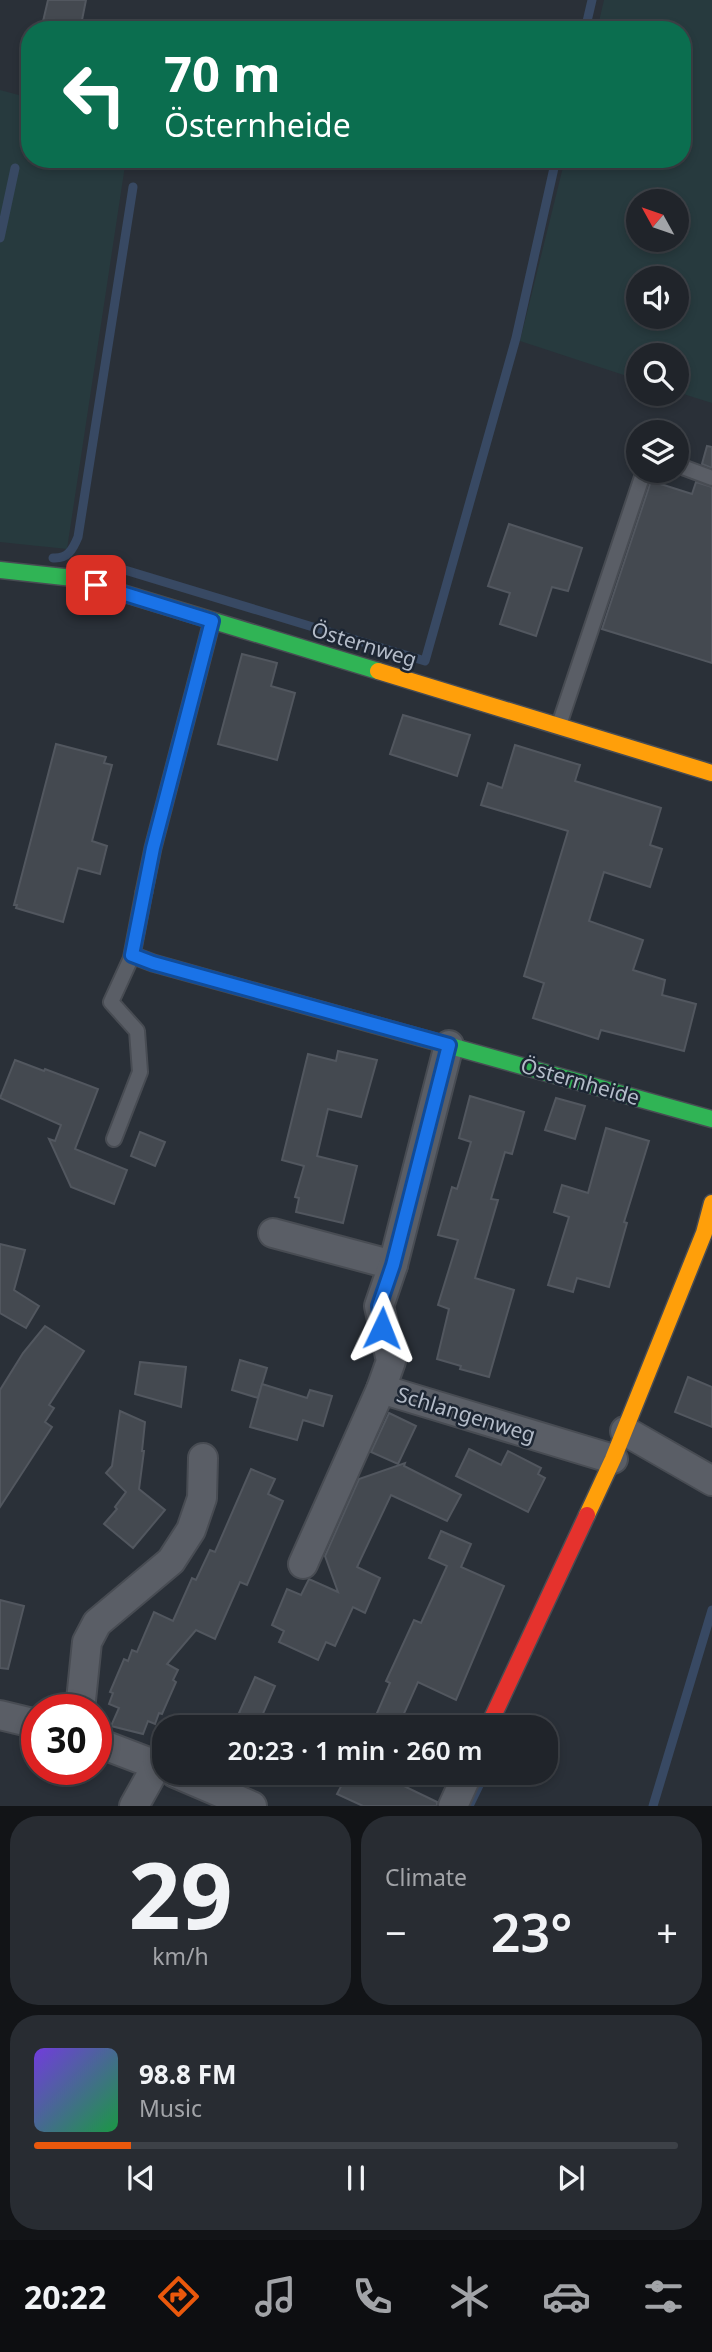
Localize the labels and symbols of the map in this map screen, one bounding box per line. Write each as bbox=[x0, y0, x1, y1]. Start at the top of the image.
north arrow bbox=[626, 189, 690, 252]
pin bbox=[66, 555, 126, 615]
street label: Östernweg bbox=[308, 615, 420, 673]
street label: Östernheide bbox=[518, 1051, 643, 1111]
position arrow bbox=[345, 1291, 419, 1365]
street label: Schlangenweg bbox=[393, 1380, 539, 1448]
speed limit sign: 30 bbox=[21, 1694, 112, 1785]

